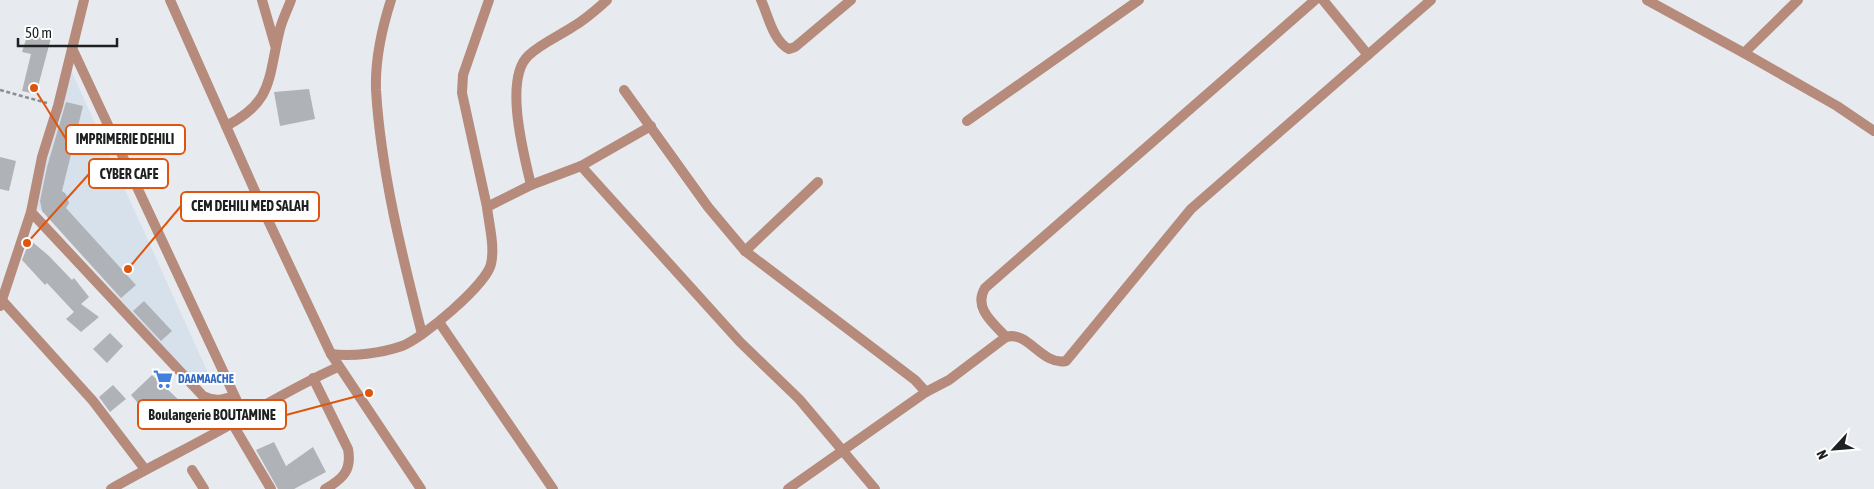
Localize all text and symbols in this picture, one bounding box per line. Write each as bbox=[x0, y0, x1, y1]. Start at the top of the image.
scale bar bbox=[18, 15, 116, 47]
text: 50 m bbox=[25, 24, 52, 41]
callout: IMPRIMERIE DEHILI bbox=[66, 125, 185, 154]
text: IMPRIMERIE DEHILI bbox=[76, 131, 174, 147]
callout: CYBER CAFE bbox=[89, 159, 168, 188]
text: CYBER CAFE bbox=[100, 166, 158, 182]
callout: CEM DEHILI MED SALAH bbox=[181, 192, 319, 221]
text: CEM DEHILI MED SALAH bbox=[191, 198, 309, 214]
supermarket icon: DAAMAACHE bbox=[152, 368, 174, 390]
place label: DAAMAACHE bbox=[178, 372, 234, 386]
callout: Boulangerie BOUTAMINE bbox=[138, 400, 286, 429]
text: Boulangerie BOUTAMINE bbox=[148, 407, 276, 423]
north arrow bbox=[1809, 424, 1859, 474]
text: N bbox=[1813, 447, 1831, 462]

